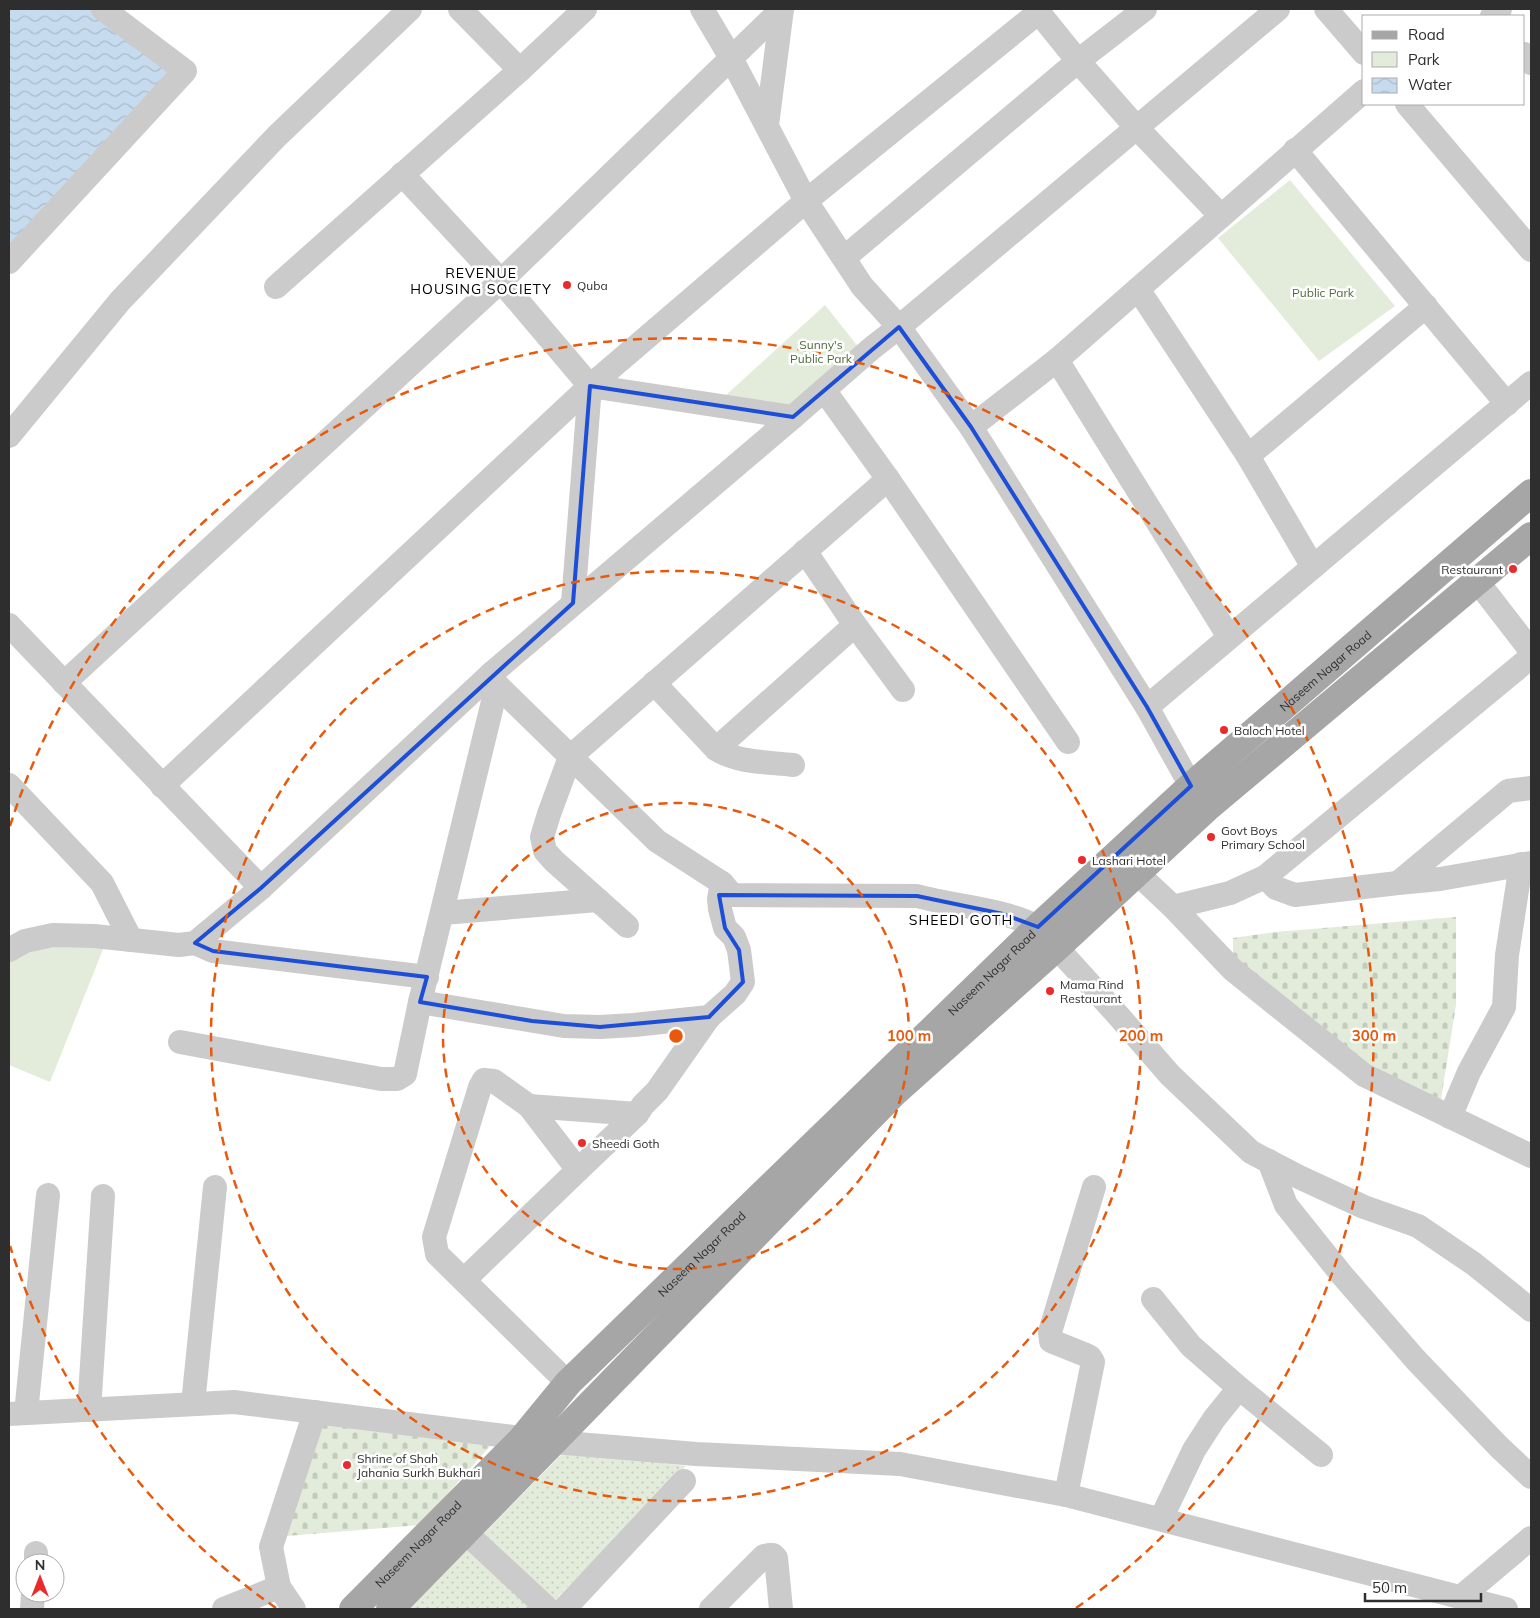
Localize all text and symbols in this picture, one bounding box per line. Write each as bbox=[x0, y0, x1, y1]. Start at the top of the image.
legend bbox=[1362, 15, 1525, 105]
text: Road bbox=[1408, 25, 1445, 44]
text: Park bbox=[1408, 50, 1440, 69]
text: Water bbox=[1408, 75, 1452, 94]
district label: REVENUE HOUSING SOCIETY bbox=[410, 264, 552, 298]
place label: Quba bbox=[577, 278, 608, 293]
marker: Quba bbox=[561, 279, 573, 291]
park label: Public Park bbox=[1292, 285, 1355, 300]
park label: Sunny's Public Park bbox=[790, 337, 853, 366]
place label: Restaurant bbox=[1441, 562, 1503, 577]
marker: Restaurant bbox=[1507, 563, 1519, 575]
street label: Naseem Nagar Road bbox=[1276, 627, 1374, 714]
place label: Baloch Hotel bbox=[1234, 723, 1305, 738]
marker: Baloch Hotel bbox=[1218, 724, 1230, 736]
place label: Govt Boys Primary School bbox=[1221, 823, 1305, 852]
marker: Govt Boys Primary School bbox=[1205, 831, 1217, 843]
place label: Lashari Hotel bbox=[1092, 853, 1166, 868]
marker: Lashari Hotel bbox=[1076, 854, 1088, 866]
district label: SHEEDI GOTH bbox=[909, 911, 1013, 929]
street label: Naseem Nagar Road bbox=[944, 926, 1038, 1018]
place label: Mama Rind Restaurant bbox=[1060, 977, 1124, 1006]
marker: Mama Rind Restaurant bbox=[1044, 985, 1056, 997]
text: 100 m bbox=[887, 1026, 931, 1045]
text: 200 m bbox=[1119, 1026, 1163, 1045]
text: 300 m bbox=[1352, 1026, 1396, 1045]
centre of rings bbox=[667, 1027, 685, 1045]
place label: Sheedi Goth bbox=[592, 1136, 660, 1151]
marker: Sheedi Goth bbox=[576, 1137, 588, 1149]
street label: Naseem Nagar Road bbox=[654, 1208, 748, 1300]
place label: Shrine of Shah Jahania Surkh Bukhari bbox=[357, 1451, 481, 1480]
marker: Shrine of Shah Jahania Surkh Bukhari bbox=[341, 1459, 353, 1471]
street label: Naseem Nagar Road bbox=[371, 1497, 464, 1590]
north arrow bbox=[15, 1553, 65, 1603]
text: N bbox=[35, 1556, 45, 1574]
scale bar bbox=[1365, 1570, 1481, 1602]
text: 50 m bbox=[1372, 1578, 1407, 1597]

